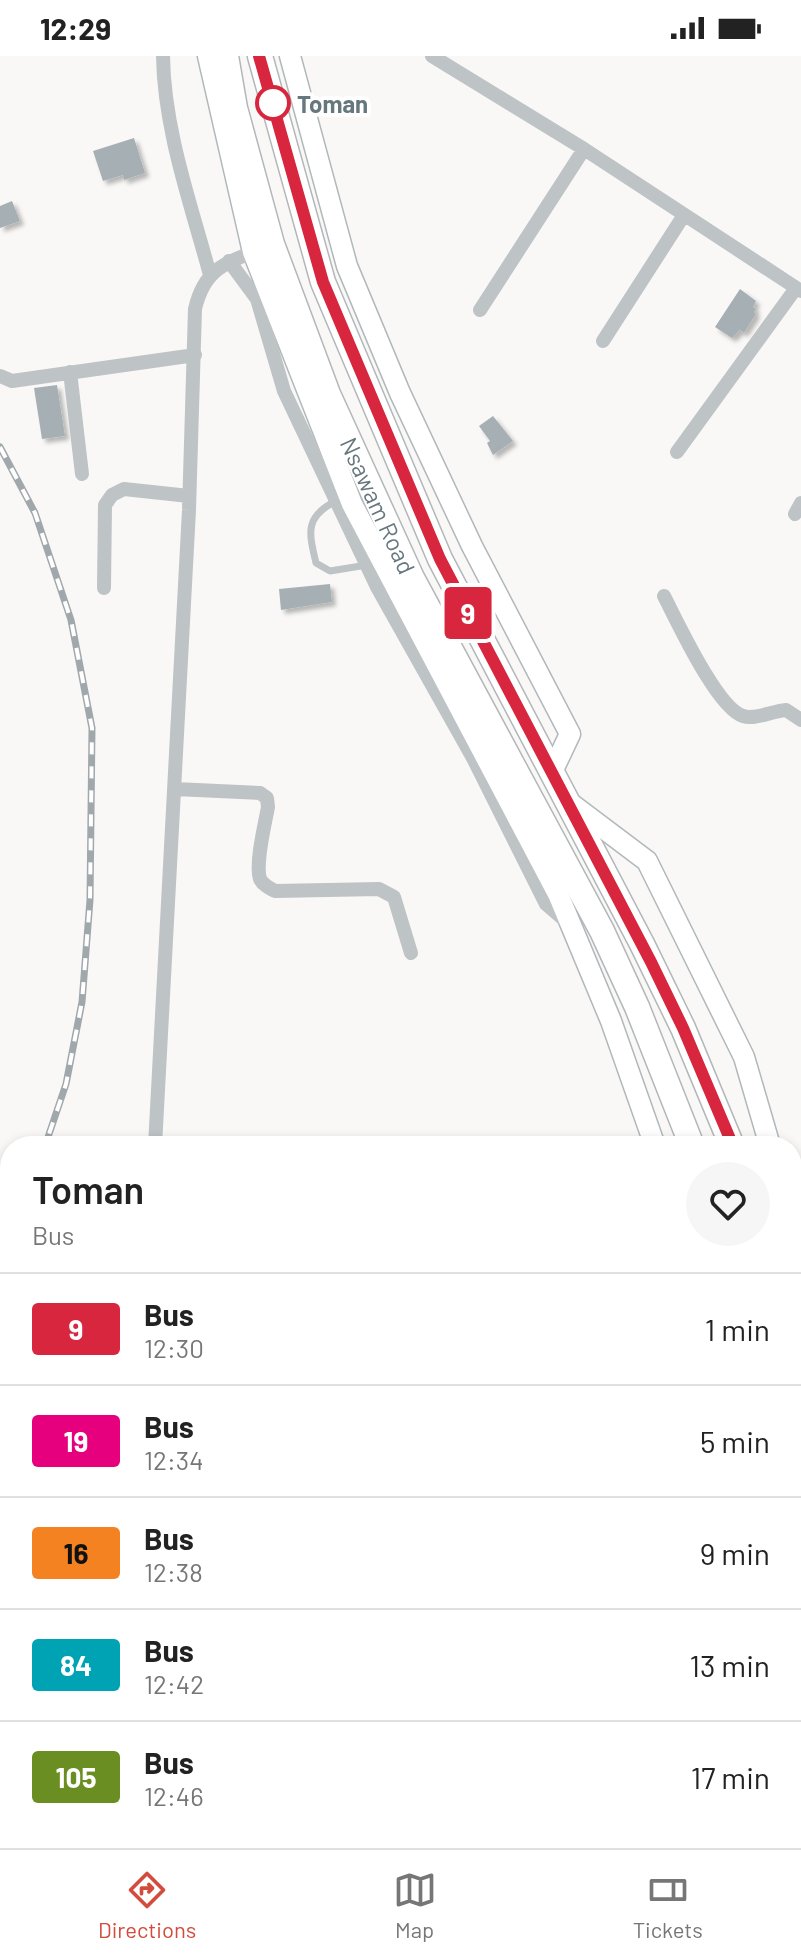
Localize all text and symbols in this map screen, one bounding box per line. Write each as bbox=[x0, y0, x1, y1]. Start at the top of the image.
text: 12:29 bbox=[40, 10, 111, 46]
marker: Toman bbox=[256, 86, 290, 120]
place label: Toman bbox=[297, 89, 368, 118]
street label: Nsawam Road bbox=[335, 432, 422, 578]
line badge: 9 bbox=[442, 587, 494, 639]
text: 9 bbox=[461, 596, 475, 630]
button: heart bbox=[686, 1162, 770, 1246]
text: Toman bbox=[32, 1166, 144, 1212]
text: Bus bbox=[32, 1219, 74, 1250]
text: Bus bbox=[144, 1296, 194, 1332]
text: 1 min bbox=[705, 1311, 770, 1347]
text: 9 bbox=[69, 1312, 83, 1346]
text: 12:30 bbox=[144, 1332, 204, 1363]
text: Bus bbox=[144, 1408, 194, 1444]
text: 5 min bbox=[700, 1423, 770, 1459]
text: 19 bbox=[64, 1424, 88, 1458]
text: 12:34 bbox=[144, 1444, 204, 1475]
text: Bus bbox=[144, 1520, 194, 1556]
text: 9 min bbox=[700, 1535, 770, 1571]
text: 16 bbox=[64, 1536, 88, 1570]
text: 12:38 bbox=[144, 1556, 203, 1587]
text: Bus bbox=[144, 1632, 194, 1668]
text: 13 min bbox=[689, 1647, 770, 1683]
text: 84 bbox=[60, 1648, 92, 1682]
text: 12:42 bbox=[144, 1668, 204, 1699]
text: Bus bbox=[144, 1744, 194, 1780]
text: 17 min bbox=[691, 1759, 770, 1795]
text: 105 bbox=[56, 1760, 96, 1794]
text: 12:46 bbox=[144, 1780, 204, 1811]
tab: Directions bbox=[98, 1868, 196, 1942]
tab: Map bbox=[393, 1868, 437, 1942]
tab: Tickets bbox=[633, 1868, 703, 1942]

